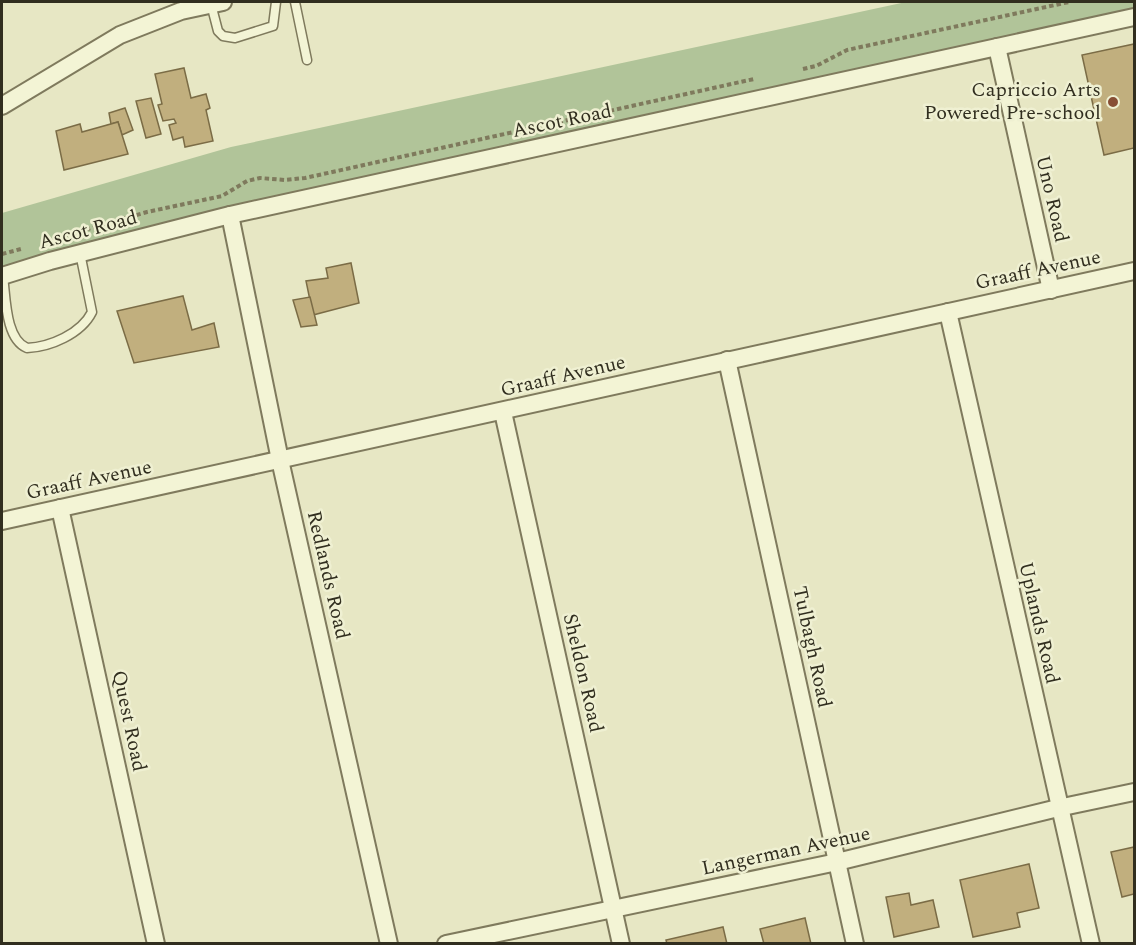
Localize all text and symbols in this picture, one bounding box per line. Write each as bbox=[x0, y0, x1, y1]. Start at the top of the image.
place label: Capriccio Arts Powered Pre-school bbox=[924, 75, 1101, 128]
marker: Capriccio Arts Powered Pre-school bbox=[1106, 95, 1120, 109]
street label: Ascot Road bbox=[509, 96, 615, 146]
street label: Uno Road bbox=[1027, 153, 1077, 245]
street label: Ascot Road bbox=[35, 202, 141, 258]
street label: Graaff Avenue bbox=[972, 242, 1104, 298]
street label: Graaff Avenue bbox=[497, 347, 629, 405]
street label: Graaff Avenue bbox=[23, 452, 155, 508]
street label: Redlands Road bbox=[299, 508, 357, 642]
street label: Uplands Road bbox=[1010, 559, 1068, 687]
street label: Tulbagh Road bbox=[784, 583, 840, 711]
street label: Sheldon Road bbox=[555, 610, 611, 736]
street label: Quest Road bbox=[104, 668, 154, 774]
street label: Langerman Avenue bbox=[699, 818, 873, 884]

